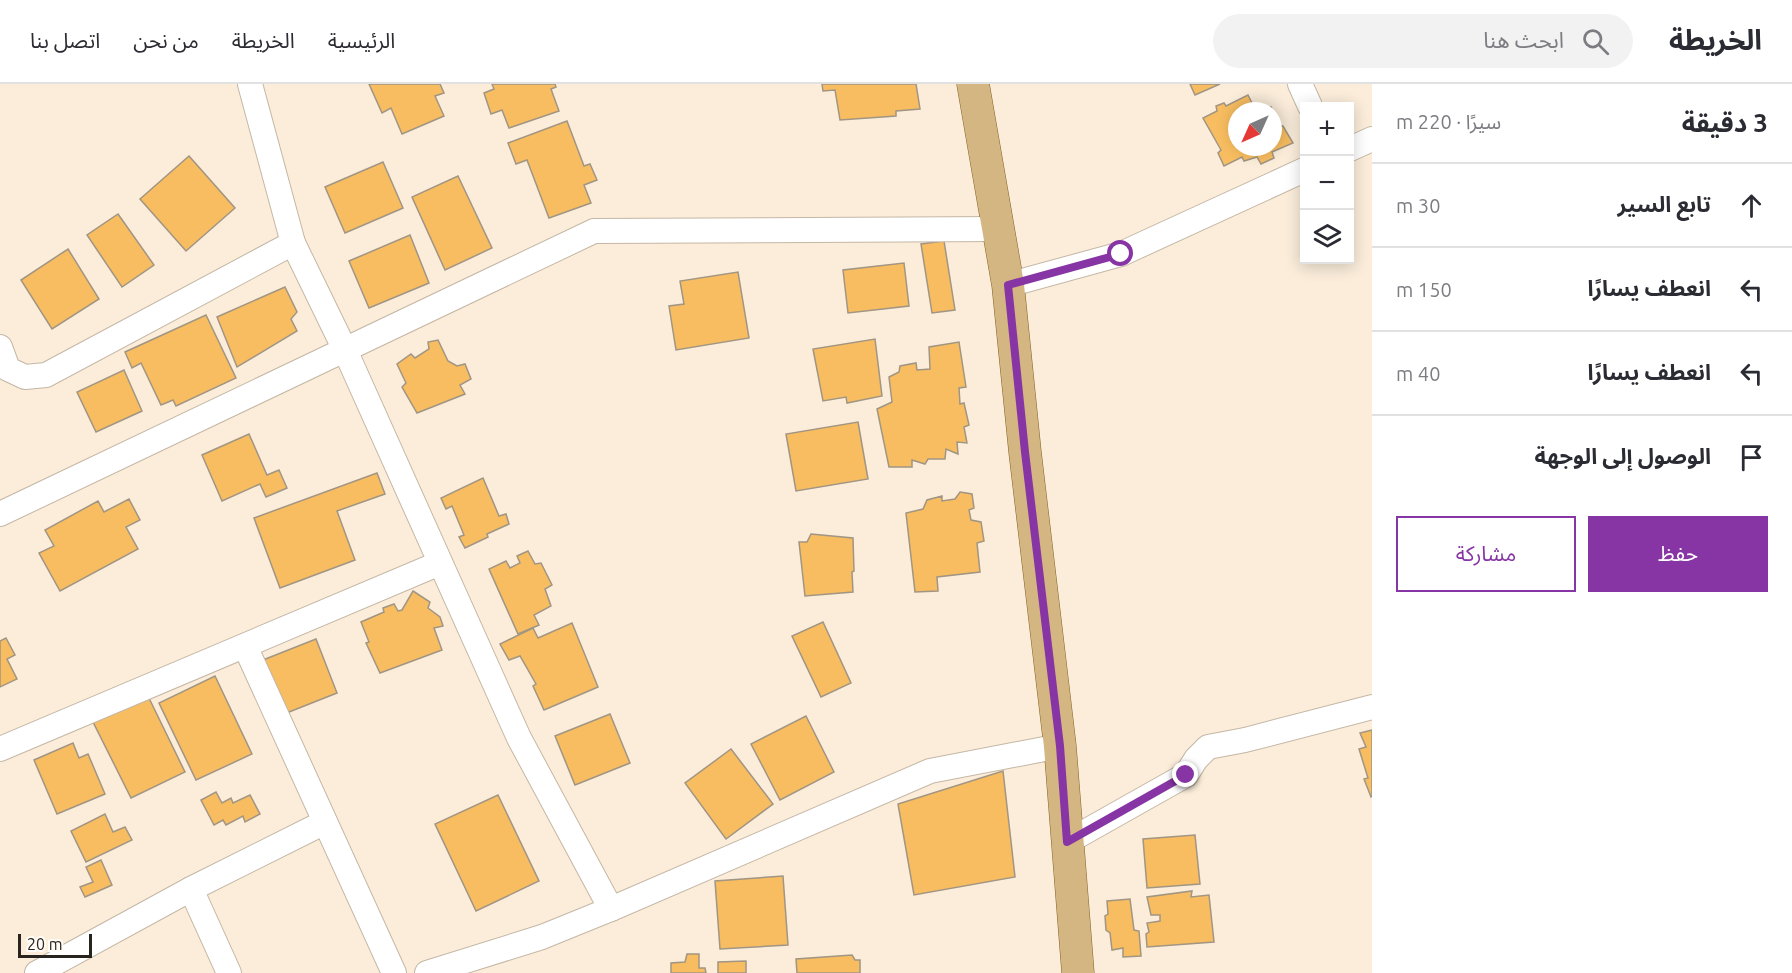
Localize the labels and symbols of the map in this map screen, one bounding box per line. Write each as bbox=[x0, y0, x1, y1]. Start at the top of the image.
north arrow bbox=[1228, 102, 1282, 156]
route start bbox=[1107, 240, 1133, 266]
route end bbox=[1172, 761, 1198, 787]
scale bar bbox=[18, 931, 92, 958]

